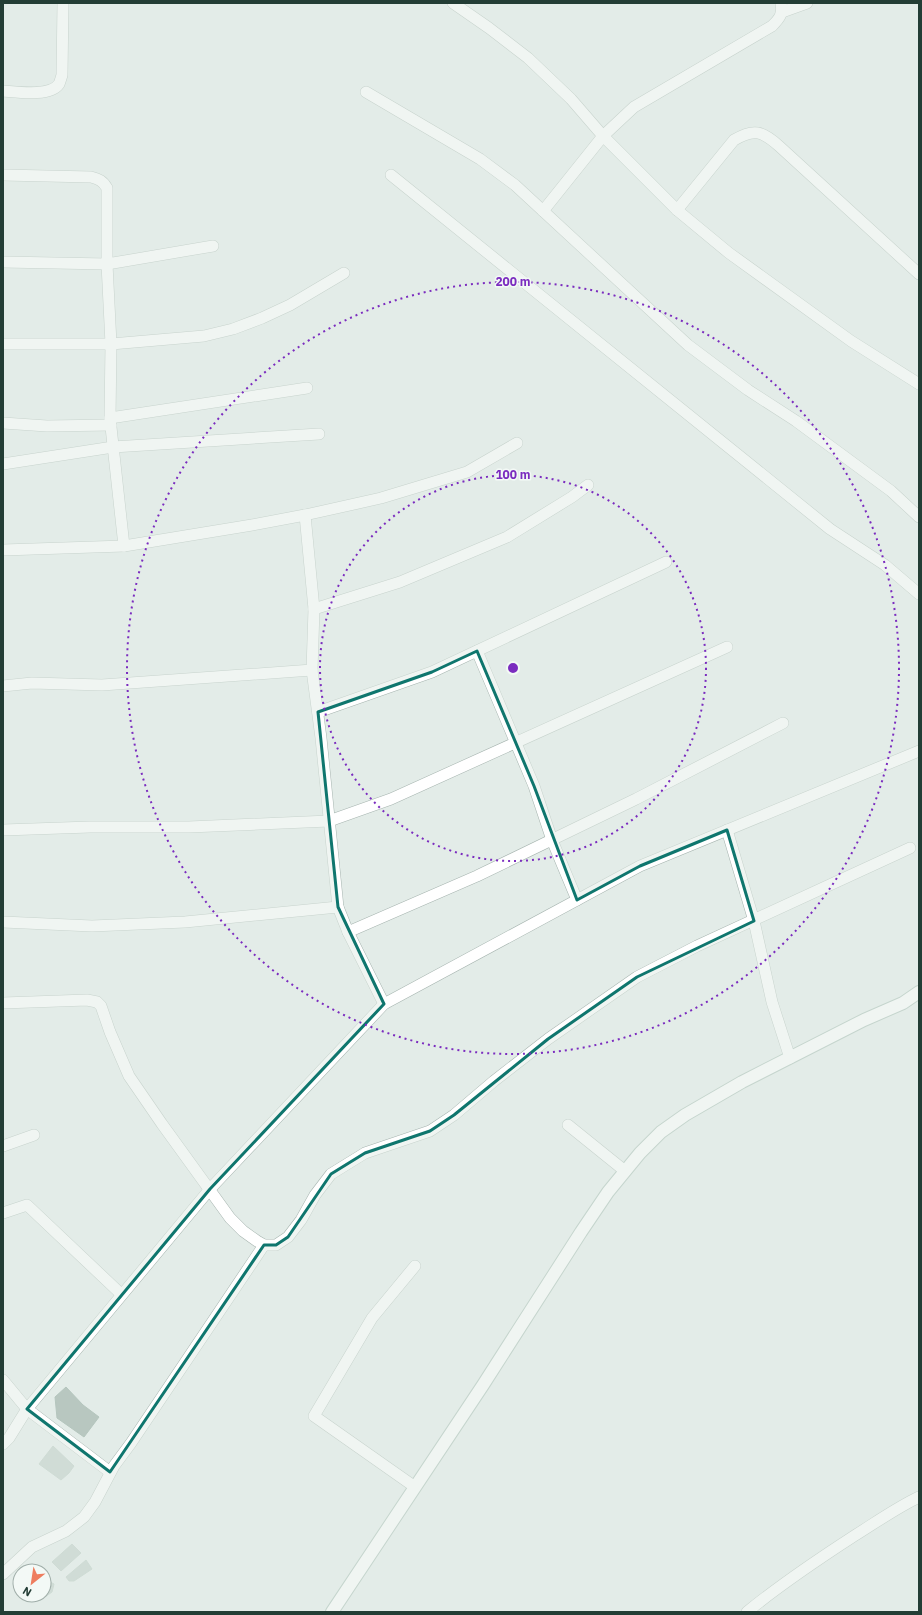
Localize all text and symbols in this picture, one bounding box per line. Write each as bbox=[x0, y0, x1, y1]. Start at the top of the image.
text: 200 m bbox=[495, 274, 531, 289]
text: 100 m bbox=[495, 467, 531, 482]
centre of rings bbox=[506, 661, 520, 675]
north arrow bbox=[12, 1563, 52, 1603]
text: N bbox=[20, 1584, 34, 1600]

